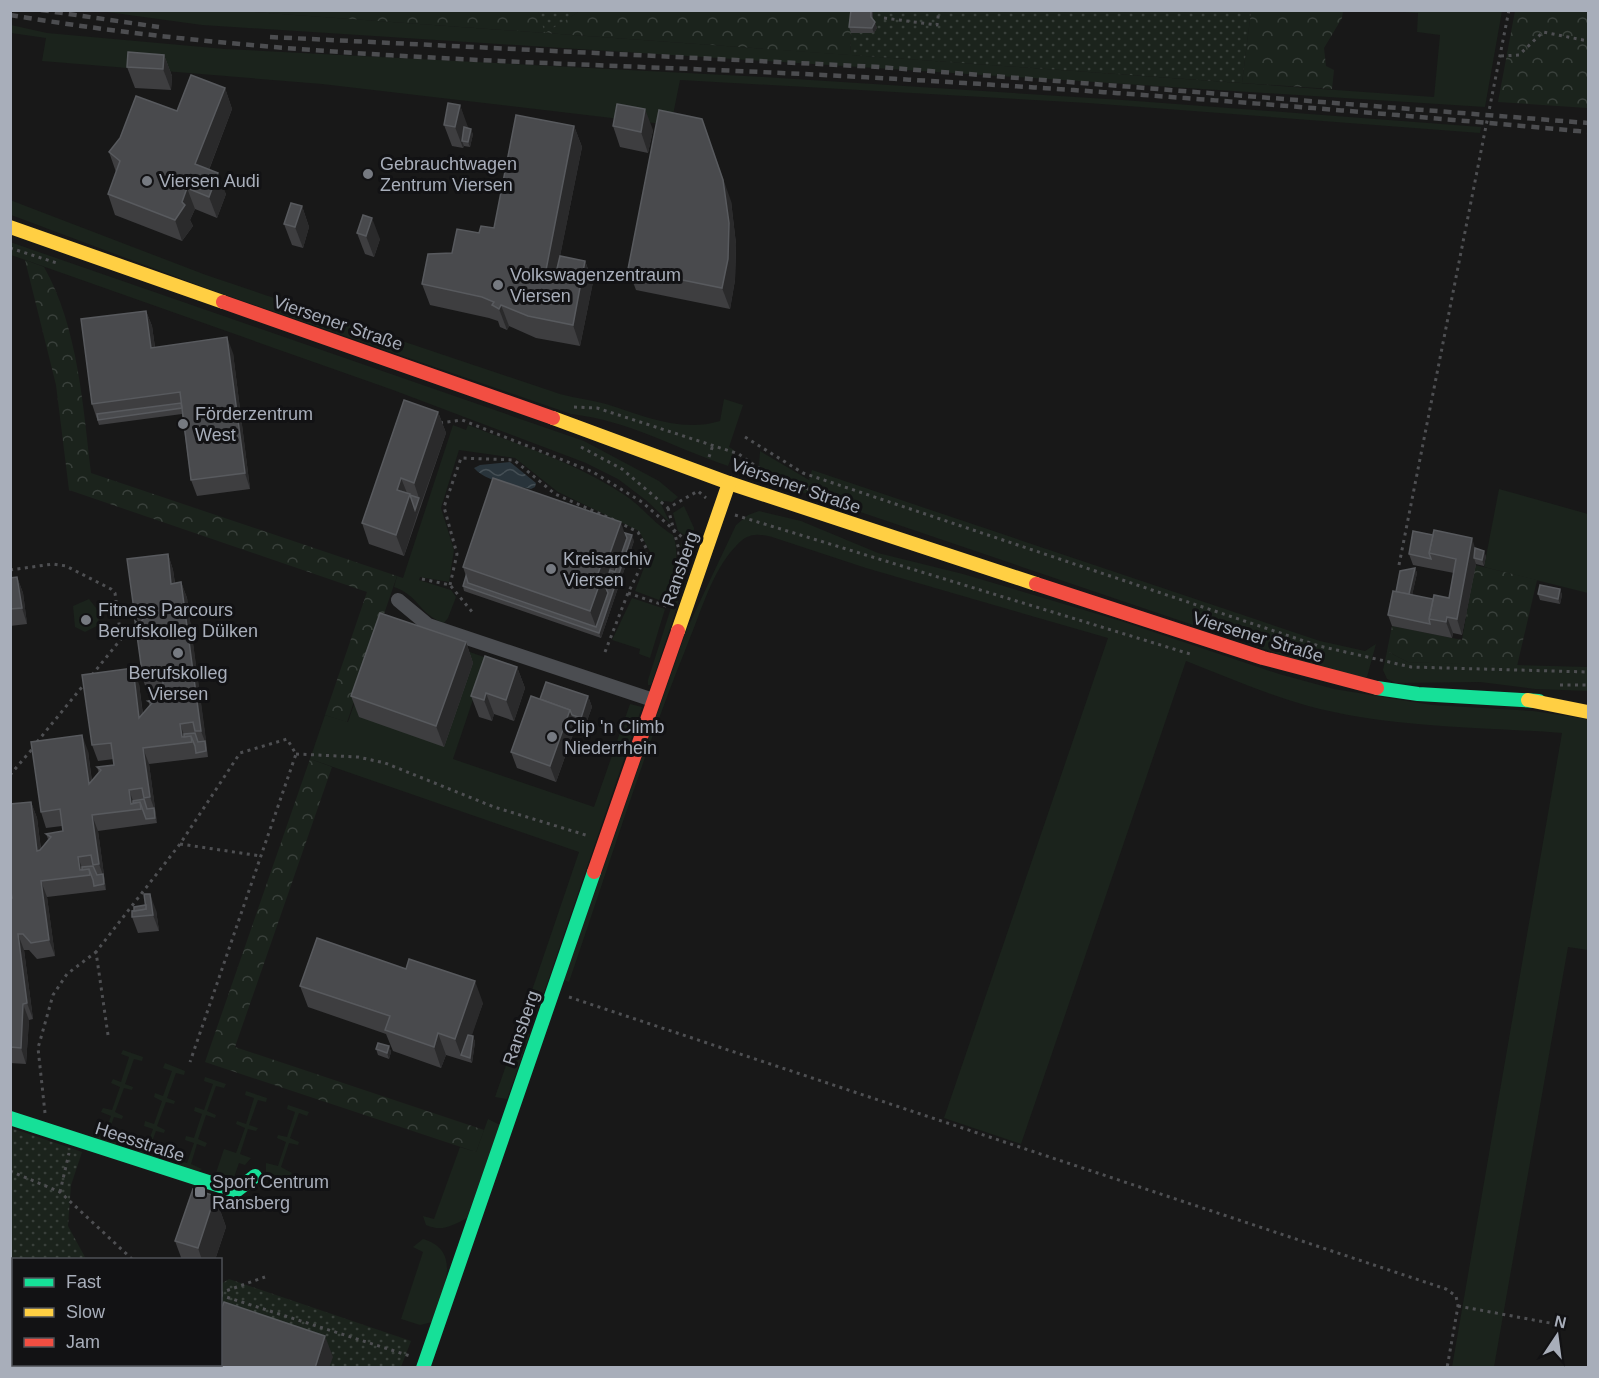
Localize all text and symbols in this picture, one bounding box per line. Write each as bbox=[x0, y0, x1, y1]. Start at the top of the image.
place label: Gebrauchtwagen Zentrum Viersen bbox=[380, 154, 517, 195]
marker: Gebrauchtwagen Zentrum Viersen bbox=[361, 167, 375, 181]
place label: Viersen Audi bbox=[159, 171, 260, 191]
marker: Viersen Audi bbox=[140, 174, 154, 188]
place label: Volkswagenzentraum Viersen bbox=[510, 265, 681, 306]
marker: Volkswagenzentraum Viersen bbox=[491, 278, 505, 292]
street label: Viersener Straße bbox=[271, 291, 405, 355]
place label: Förderzentrum West bbox=[195, 404, 313, 445]
marker: Förderzentrum West bbox=[176, 417, 190, 431]
street label: Viersener Straße bbox=[729, 454, 863, 518]
street label: Ransberg bbox=[658, 529, 702, 609]
place label: Kreisarchiv Viersen bbox=[563, 549, 652, 590]
marker: Kreisarchiv Viersen bbox=[544, 562, 558, 576]
place label: Fitness Parcours Berufskolleg Dülken bbox=[98, 600, 258, 641]
street label: Viersener Straße bbox=[1190, 608, 1326, 666]
marker: Fitness Parcours Berufskolleg Dülken bbox=[79, 613, 93, 627]
marker: Berufskolleg Viersen bbox=[171, 646, 185, 660]
place label: Berufskolleg Viersen bbox=[128, 663, 228, 704]
place label: Clip 'n Climb Niederrhein bbox=[564, 717, 664, 758]
marker: Clip 'n Climb Niederrhein bbox=[545, 730, 559, 744]
street label: Ransberg bbox=[499, 988, 543, 1068]
street label: Heesstraße bbox=[93, 1118, 187, 1166]
place label: Sport Centrum Ransberg bbox=[212, 1172, 329, 1213]
marker: Sport Centrum Ransberg bbox=[193, 1185, 207, 1199]
legend bbox=[12, 1258, 222, 1366]
text: Fast bbox=[66, 1272, 101, 1292]
text: Slow bbox=[66, 1302, 106, 1322]
north arrow bbox=[1527, 1306, 1587, 1366]
text: N bbox=[1553, 1312, 1568, 1331]
text: Jam bbox=[66, 1332, 100, 1352]

